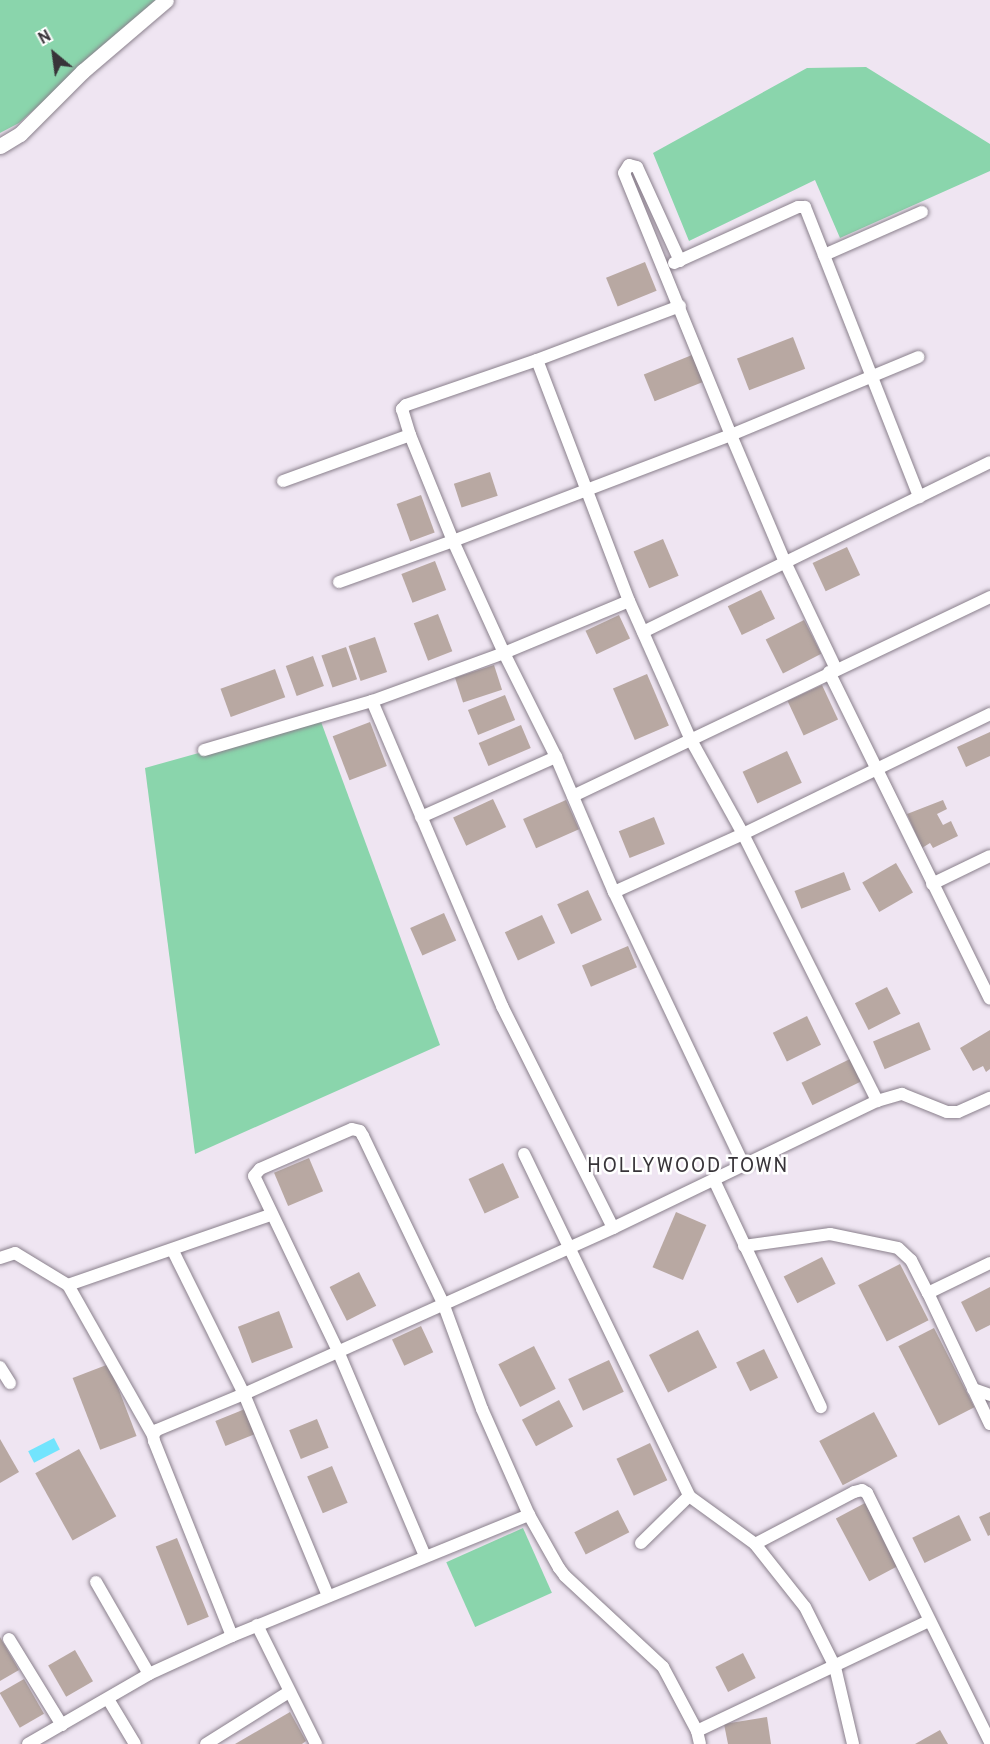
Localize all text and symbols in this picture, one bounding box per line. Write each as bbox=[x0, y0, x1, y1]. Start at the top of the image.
north arrow bbox=[24, 24, 84, 84]
text: N bbox=[35, 27, 55, 50]
district label: HOLLYWOOD TOWN bbox=[587, 1155, 789, 1179]

